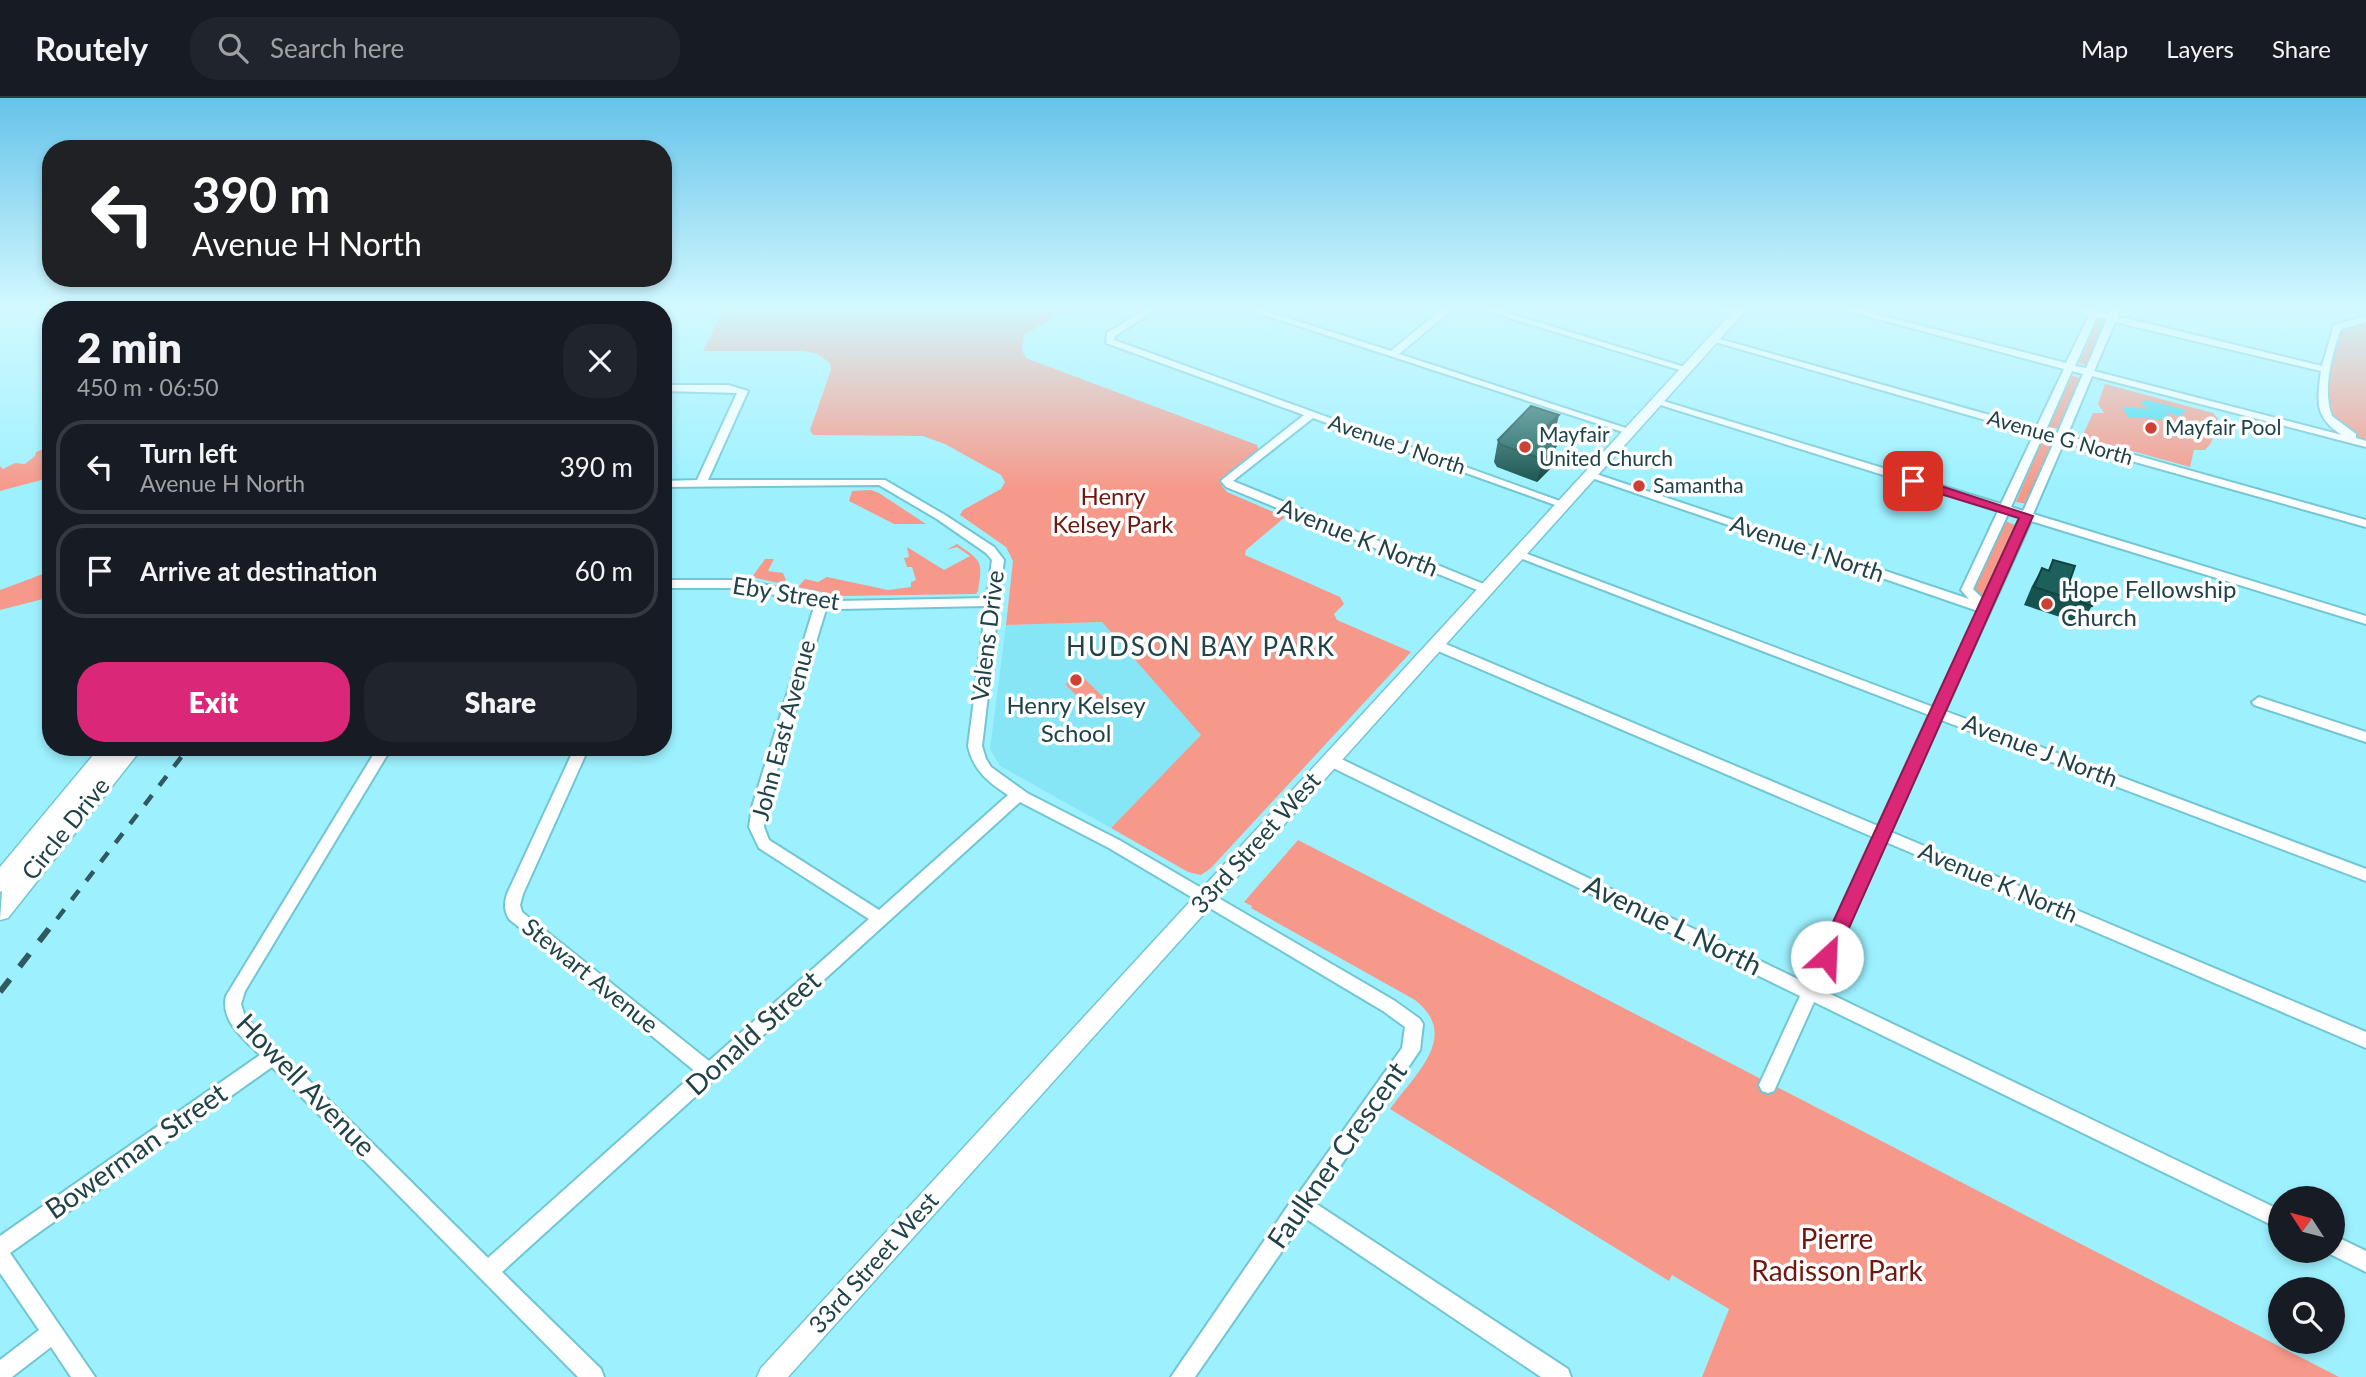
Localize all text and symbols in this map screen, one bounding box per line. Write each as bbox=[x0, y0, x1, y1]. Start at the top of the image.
search box bbox=[190, 17, 680, 80]
text: Routely bbox=[35, 28, 148, 68]
icon: search bbox=[214, 29, 252, 67]
text: Search here bbox=[270, 32, 404, 64]
text: Map bbox=[2081, 34, 2128, 63]
text: Layers bbox=[2166, 34, 2234, 63]
text: Share bbox=[2272, 34, 2331, 63]
text: 390 m bbox=[192, 165, 330, 223]
icon: left bbox=[77, 168, 168, 259]
text: Avenue H North bbox=[192, 224, 422, 263]
text: 2 min bbox=[77, 322, 182, 372]
button: close bbox=[563, 324, 637, 398]
text: 450 m · 06:50 bbox=[77, 373, 219, 401]
street label: Avenue G North bbox=[1985, 404, 2136, 469]
street label: Avenue J North bbox=[1326, 408, 1469, 479]
place label: Mayfair Pool bbox=[2165, 414, 2281, 439]
marker: Mayfair Pool bbox=[2143, 420, 2159, 436]
place label: Mayfair United Church bbox=[1539, 421, 1673, 470]
text: Turn left bbox=[140, 437, 237, 469]
marker: Mayfair United Church bbox=[1517, 439, 1533, 455]
icon: left bbox=[81, 448, 119, 486]
text: 390 m bbox=[560, 451, 633, 483]
pin bbox=[1883, 451, 1943, 511]
icon: arrive bbox=[1894, 462, 1932, 500]
text: Avenue H North bbox=[140, 469, 305, 497]
place label: Samantha bbox=[1653, 472, 1744, 497]
marker: Samantha bbox=[1631, 478, 1647, 494]
park label: Henry Kelsey Park bbox=[1053, 481, 1174, 538]
street label: Avenue K North bbox=[1274, 491, 1443, 582]
street label: Avenue I North bbox=[1727, 508, 1888, 587]
icon: arrive bbox=[81, 552, 119, 590]
text: Arrive at destination bbox=[140, 555, 377, 587]
text: 60 m bbox=[575, 555, 633, 587]
street label: Valens Drive bbox=[964, 569, 1009, 703]
street label: Eby Street bbox=[731, 570, 842, 615]
place label: Hope Fellowship Church bbox=[2061, 574, 2237, 631]
marker: Hope Fellowship Church bbox=[2039, 596, 2055, 612]
district label: HUDSON BAY PARK bbox=[1066, 630, 1336, 662]
street label: John East Avenue bbox=[745, 636, 821, 823]
button: Exit bbox=[77, 662, 350, 742]
button: Share bbox=[364, 662, 637, 742]
marker: Henry Kelsey School bbox=[1068, 672, 1084, 688]
place label: Henry Kelsey School bbox=[1006, 690, 1146, 747]
street label: Avenue J North bbox=[1959, 707, 2122, 792]
street label: 33rd Street West bbox=[1184, 765, 1326, 919]
street label: Circle Drive bbox=[15, 771, 115, 885]
street label: Avenue K North bbox=[1915, 835, 2082, 928]
street label: Avenue L North bbox=[1579, 866, 1768, 982]
street label: Stewart Avenue bbox=[517, 911, 665, 1038]
position arrow bbox=[1790, 920, 1864, 994]
street label: Donald Street bbox=[678, 963, 827, 1102]
street label: Howell Avenue bbox=[230, 1006, 383, 1163]
street label: Faulkner Crescent bbox=[1259, 1055, 1413, 1254]
street label: Bowerman Street bbox=[38, 1075, 233, 1225]
street label: 33rd Street West bbox=[802, 1185, 944, 1339]
north arrow bbox=[2268, 1186, 2345, 1264]
map controls bbox=[2268, 1186, 2345, 1354]
park label: Pierre Radisson Park bbox=[1751, 1221, 1923, 1287]
button: search bbox=[2268, 1277, 2345, 1354]

